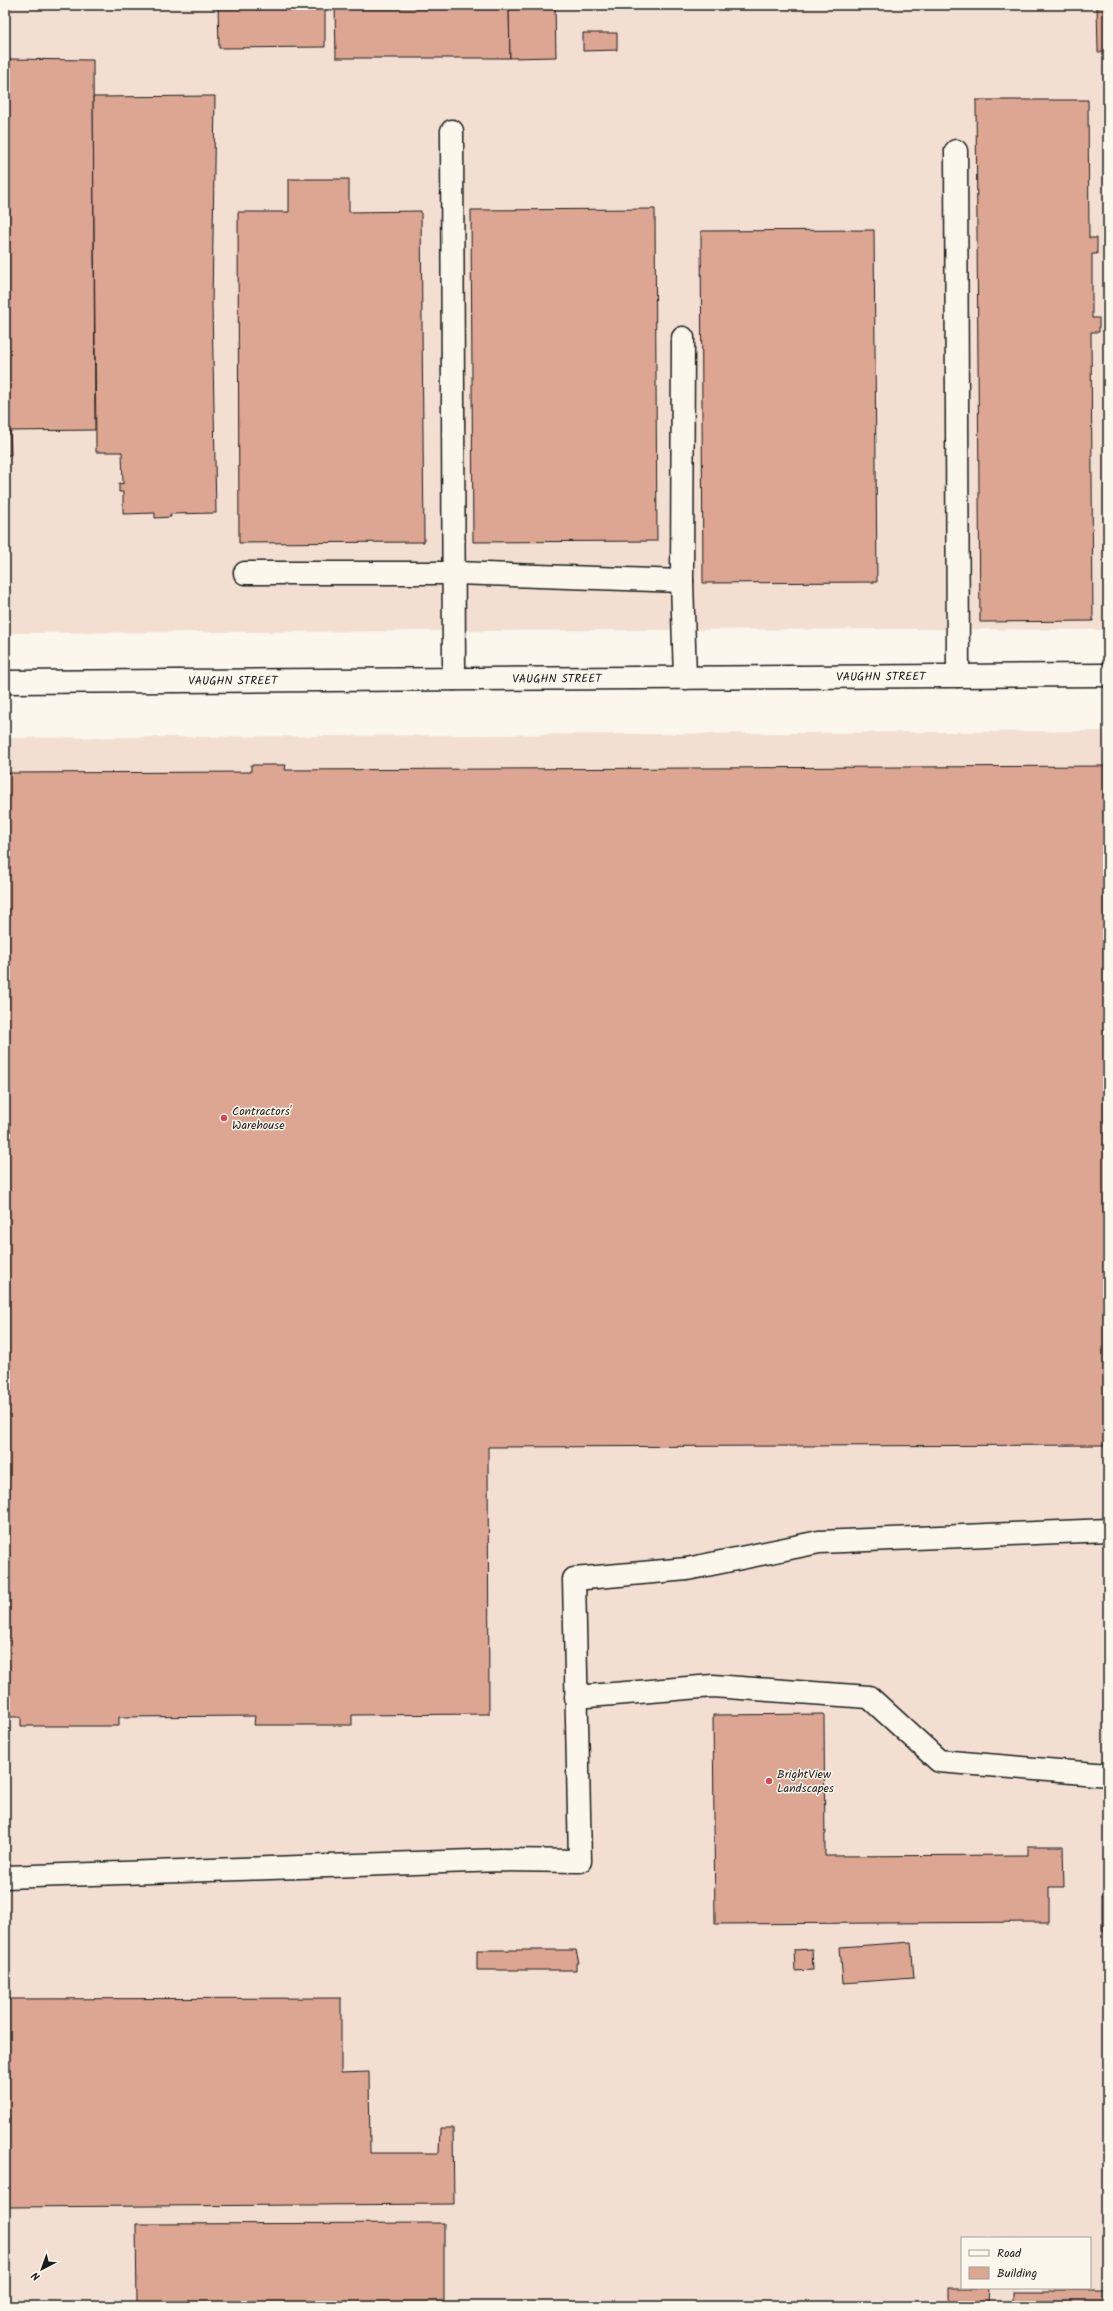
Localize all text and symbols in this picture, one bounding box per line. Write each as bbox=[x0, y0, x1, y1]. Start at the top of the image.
street label: VAUGHN STREET bbox=[836, 667, 927, 687]
street label: VAUGHN STREET bbox=[512, 669, 603, 689]
street label: VAUGHN STREET bbox=[188, 671, 279, 691]
place label: Contractors' Warehouse bbox=[232, 1102, 292, 1135]
marker: Contractors' Warehouse bbox=[219, 1113, 229, 1123]
place label: BrightView Landscapes bbox=[777, 1765, 834, 1798]
marker: BrightView Landscapes bbox=[764, 1776, 774, 1786]
legend bbox=[961, 2237, 1091, 2289]
text: Road bbox=[997, 2244, 1022, 2263]
north arrow bbox=[22, 2249, 62, 2289]
text: Building bbox=[997, 2264, 1037, 2283]
text: N bbox=[28, 2267, 45, 2285]

